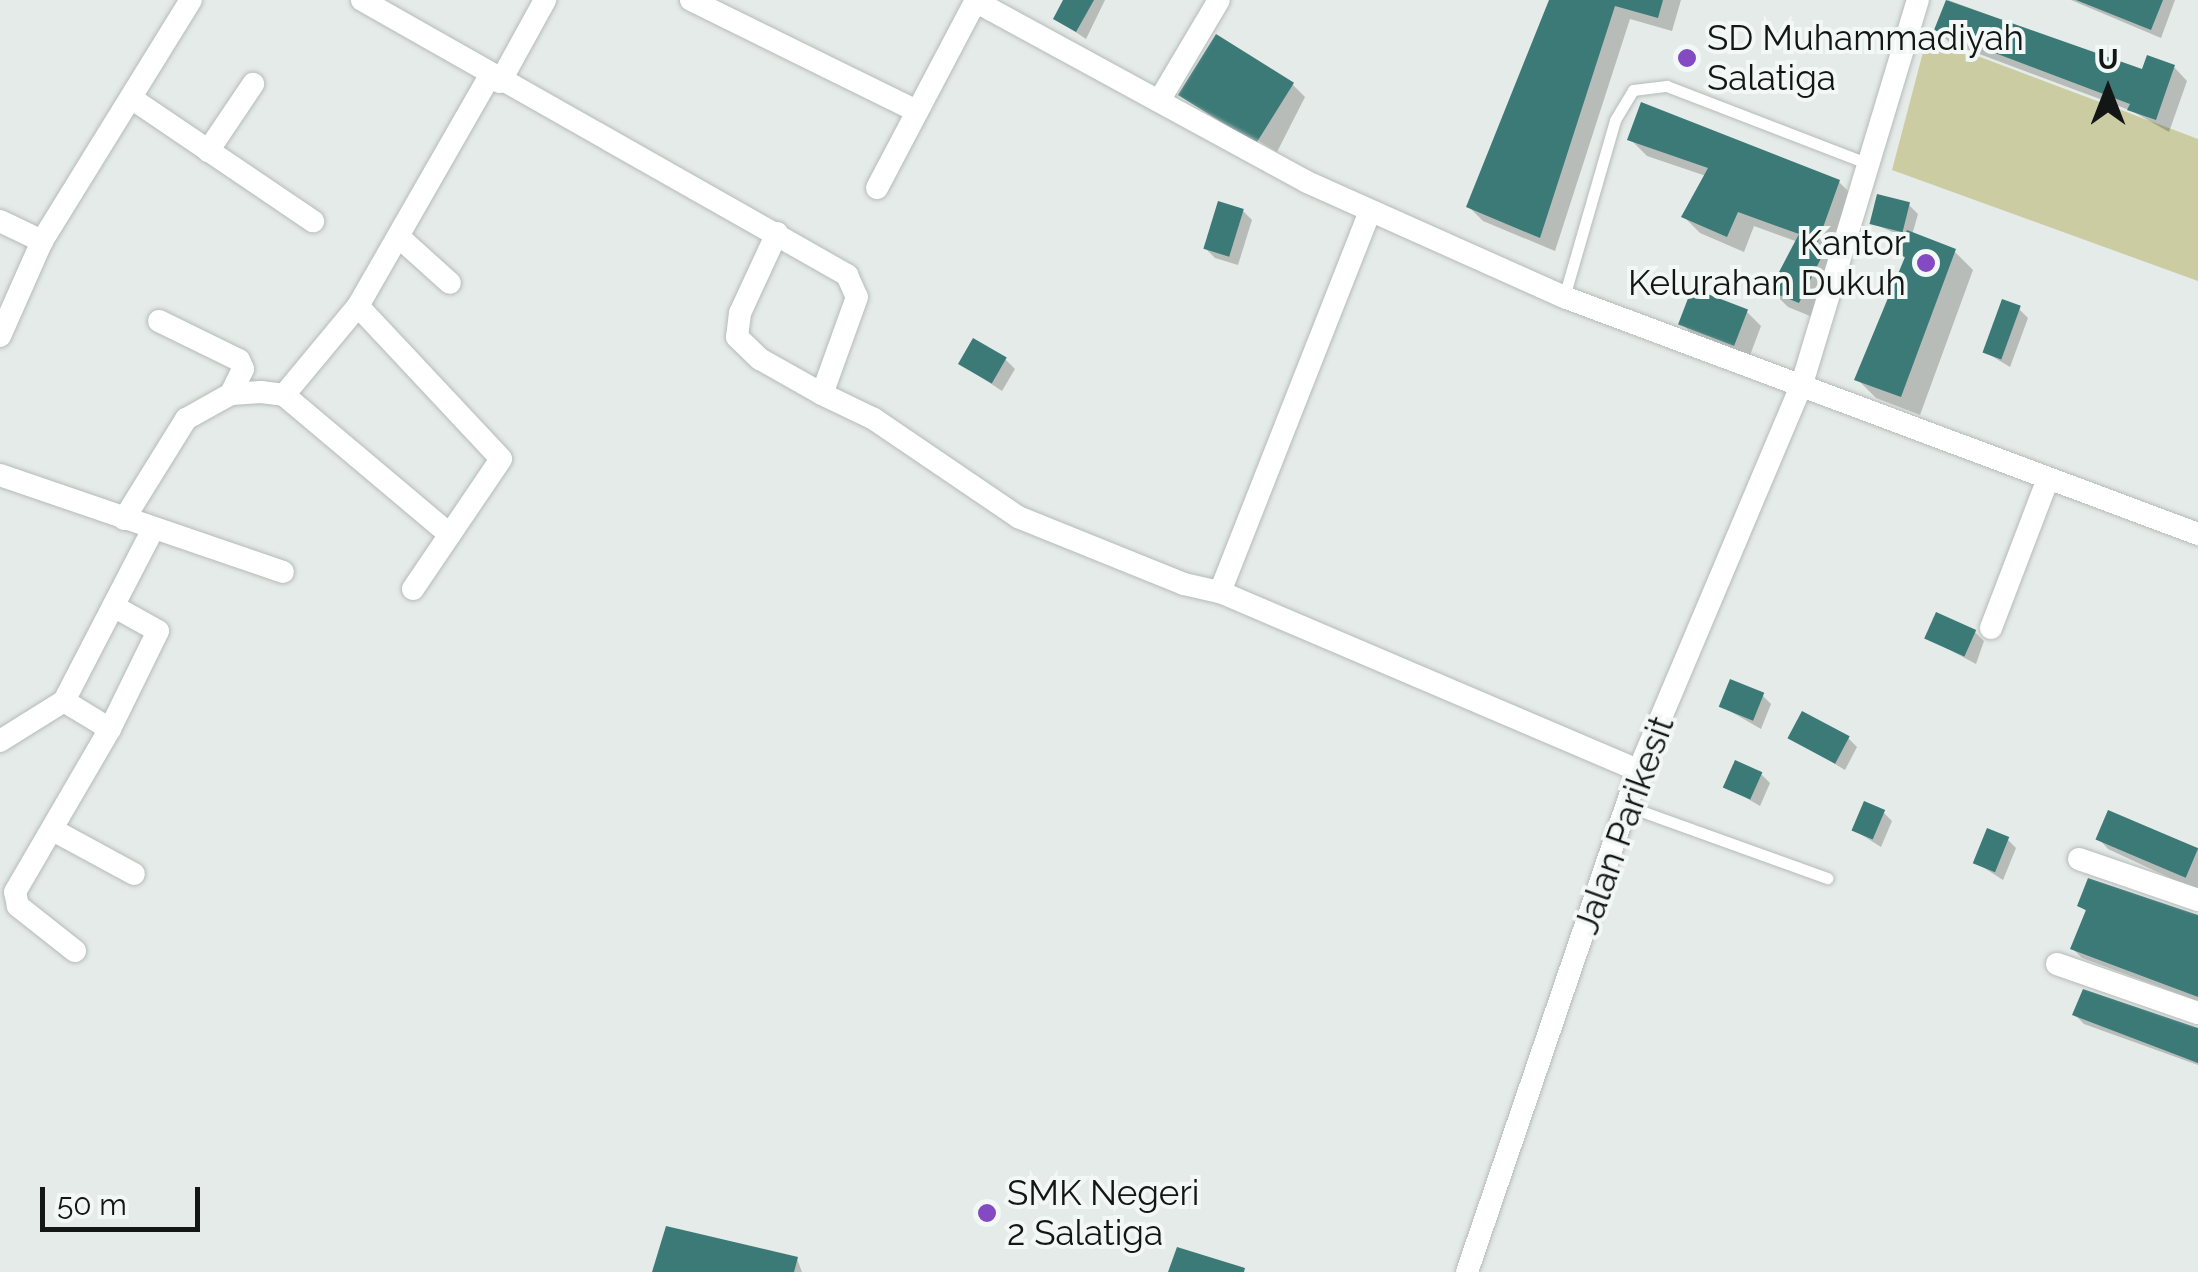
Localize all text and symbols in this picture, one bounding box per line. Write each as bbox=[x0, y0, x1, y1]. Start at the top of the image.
place label: SD Muhammadiyah Salatiga bbox=[1707, 17, 2024, 99]
north arrow bbox=[2058, 40, 2158, 140]
text: U bbox=[2097, 43, 2119, 76]
marker: SD Muhammadiyah Salatiga bbox=[1676, 47, 1698, 69]
place label: Kantor Kelurahan Dukuh bbox=[1628, 222, 1906, 304]
marker: Kantor Kelurahan Dukuh bbox=[1915, 252, 1937, 274]
street label: Jalan Parikesit bbox=[1565, 710, 1683, 940]
scale bar bbox=[45, 1167, 205, 1229]
place label: SMK Negeri 2 Salatiga bbox=[1007, 1172, 1200, 1254]
text: 50 m bbox=[57, 1187, 127, 1222]
marker: SMK Negeri 2 Salatiga bbox=[976, 1202, 998, 1224]

